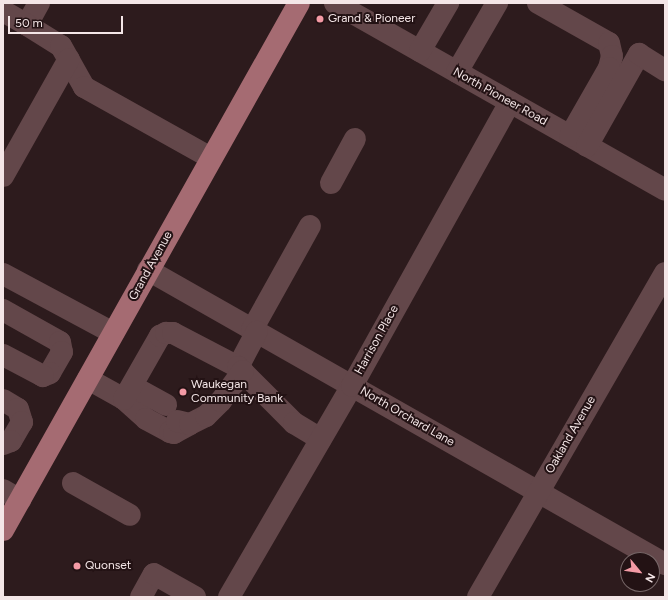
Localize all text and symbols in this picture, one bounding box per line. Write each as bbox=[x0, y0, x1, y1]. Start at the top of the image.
scale bar bbox=[10, 8, 125, 34]
place label: Grand & Pioneer bbox=[328, 12, 415, 26]
marker: Grand & Pioneer bbox=[315, 14, 325, 24]
text: 50 m bbox=[15, 16, 43, 30]
street label: North Pioneer Road bbox=[450, 65, 550, 129]
street label: Grand Avenue bbox=[126, 229, 176, 303]
street label: Harrison Place bbox=[352, 303, 402, 377]
place label: Waukegan Community Bank bbox=[191, 378, 283, 406]
street label: North Orchard Lane bbox=[357, 384, 457, 450]
marker: Waukegan Community Bank bbox=[178, 387, 188, 397]
street label: Oakland Avenue bbox=[543, 394, 599, 476]
north arrow bbox=[620, 552, 660, 592]
place label: Quonset bbox=[85, 559, 131, 573]
marker: Quonset bbox=[72, 561, 82, 571]
text: N bbox=[642, 571, 658, 584]

